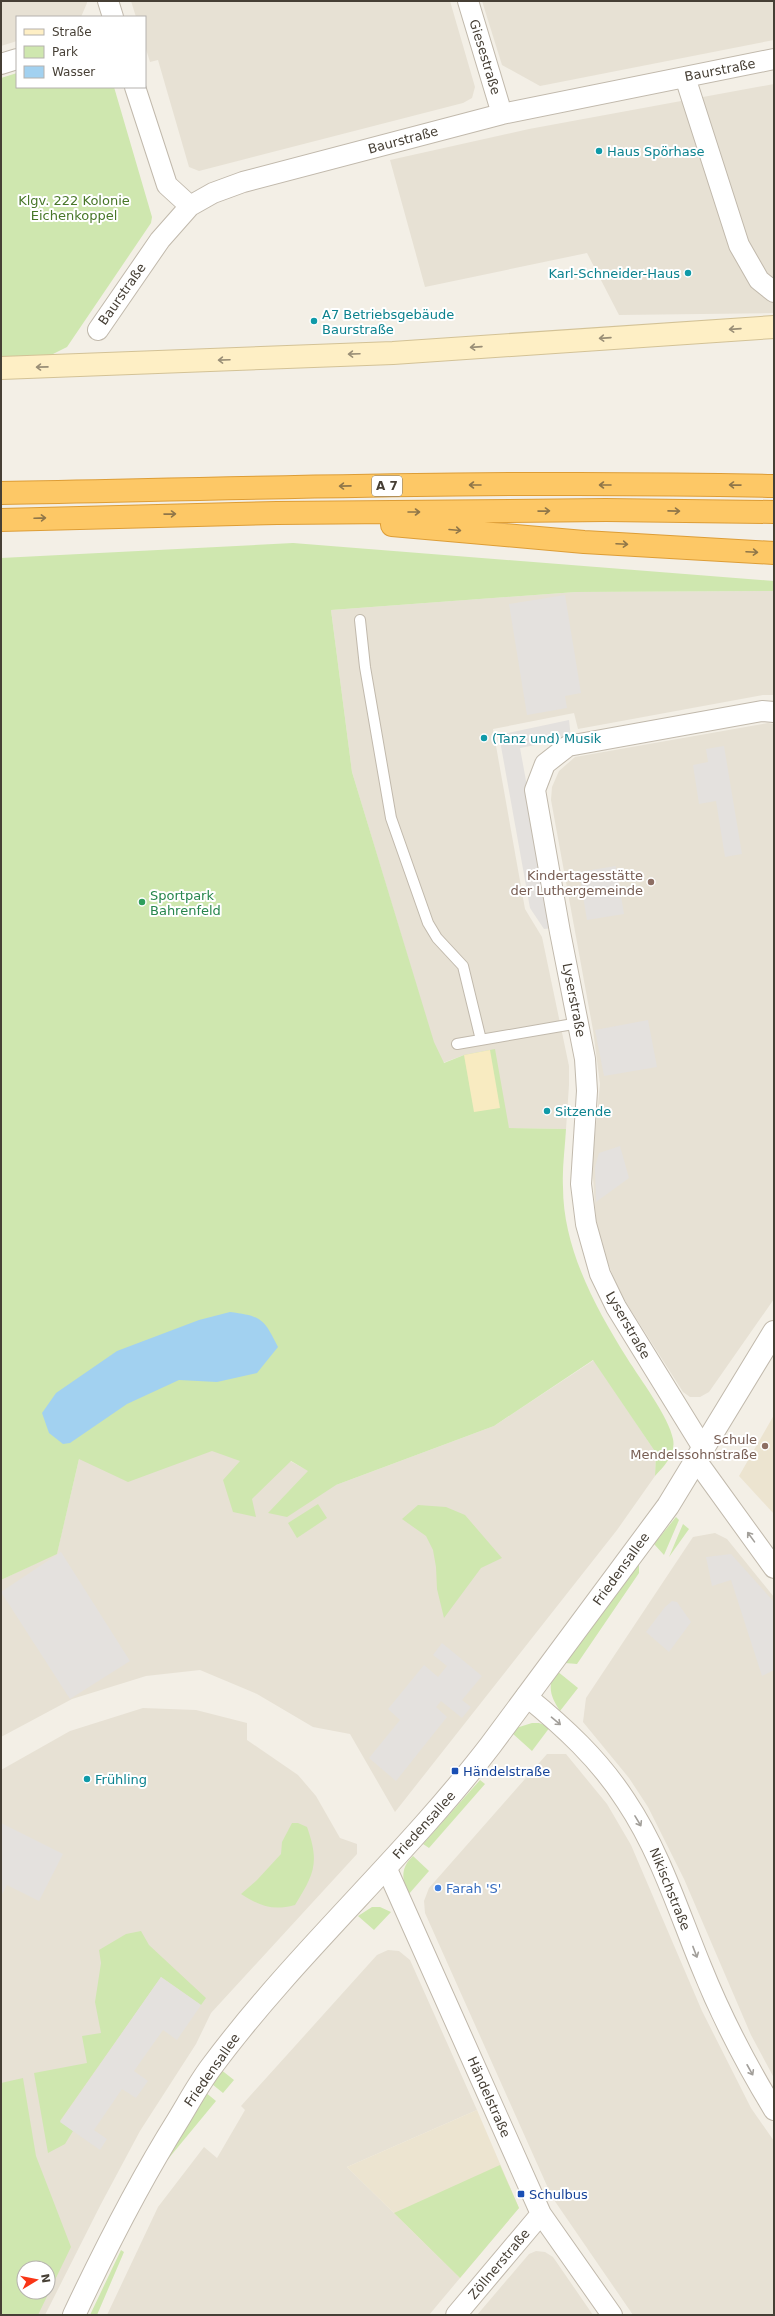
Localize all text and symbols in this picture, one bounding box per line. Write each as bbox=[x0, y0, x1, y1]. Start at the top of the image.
legend bbox=[16, 16, 146, 88]
street label: Giesestraße bbox=[466, 18, 504, 96]
text: Straße bbox=[52, 25, 92, 39]
text: Park bbox=[52, 45, 78, 59]
street label: Baurstraße bbox=[683, 56, 757, 84]
text: Wasser bbox=[52, 65, 95, 79]
street label: Baurstraße bbox=[366, 123, 440, 157]
place label: Haus Spörhase bbox=[607, 144, 704, 159]
marker: Haus Spörhase bbox=[594, 146, 604, 156]
park label: Klgv. 222 Kolonie Eichenkoppel bbox=[18, 193, 130, 223]
street label: Baurstraße bbox=[95, 260, 149, 328]
place label: Karl-Schneider-Haus bbox=[548, 266, 680, 281]
marker: Karl-Schneider-Haus bbox=[683, 268, 693, 278]
place label: A7 Betriebsgebäude Baurstraße bbox=[322, 307, 454, 337]
marker: A7 Betriebsgebäude Baurstraße bbox=[309, 316, 319, 326]
one-way arrow bbox=[729, 326, 742, 333]
one-way arrow bbox=[599, 335, 612, 342]
one-way arrow bbox=[470, 344, 483, 351]
one-way arrow bbox=[348, 351, 361, 358]
one-way arrow bbox=[218, 356, 231, 364]
one-way arrow bbox=[36, 363, 49, 370]
road number: A 7 bbox=[372, 476, 402, 496]
one-way arrow bbox=[469, 481, 482, 489]
one-way arrow bbox=[599, 481, 612, 489]
one-way arrow bbox=[729, 481, 742, 489]
one-way arrow bbox=[339, 482, 352, 490]
one-way arrow bbox=[537, 507, 550, 515]
one-way arrow bbox=[667, 507, 680, 515]
one-way arrow bbox=[407, 508, 420, 516]
one-way arrow bbox=[163, 511, 176, 518]
one-way arrow bbox=[33, 515, 46, 522]
one-way arrow bbox=[448, 527, 461, 534]
one-way arrow bbox=[615, 541, 628, 548]
one-way arrow bbox=[745, 548, 758, 555]
place label: (Tanz und) Musik bbox=[492, 731, 602, 746]
marker: (Tanz und) Musik bbox=[479, 733, 489, 743]
place label: Kindertagesstätte der Luthergemeinde bbox=[511, 868, 643, 898]
marker: Kindertagesstätte der Luthergemeinde bbox=[646, 877, 656, 887]
place label: Sportpark Bahrenfeld bbox=[150, 888, 221, 918]
marker: Sportpark Bahrenfeld bbox=[137, 897, 147, 907]
street label: Lyserstraße bbox=[559, 962, 589, 1038]
place label: Sitzende bbox=[555, 1104, 611, 1119]
marker: Sitzende bbox=[542, 1106, 552, 1116]
street label: Lyserstraße bbox=[603, 1289, 653, 1361]
place label: Schule Mendelssohnstraße bbox=[630, 1432, 757, 1462]
marker: Schule Mendelssohnstraße bbox=[760, 1441, 770, 1451]
street label: Friedensallee bbox=[590, 1530, 652, 1608]
one-way arrow bbox=[747, 1531, 755, 1542]
one-way arrow bbox=[551, 1716, 561, 1725]
place label: Händelstraße bbox=[463, 1764, 550, 1779]
marker: Händelstraße bbox=[450, 1766, 460, 1776]
place label: Frühling bbox=[95, 1772, 147, 1787]
marker: Frühling bbox=[82, 1774, 92, 1784]
street label: Friedensallee bbox=[390, 1788, 458, 1862]
one-way arrow bbox=[635, 1815, 643, 1827]
street label: Nikischstraße bbox=[647, 1845, 693, 1933]
place label: Farah 'S' bbox=[446, 1881, 501, 1896]
marker: Farah 'S' bbox=[433, 1883, 443, 1893]
one-way arrow bbox=[692, 1946, 700, 1958]
street label: Friedensallee bbox=[181, 2031, 243, 2109]
street label: Händelstraße bbox=[464, 2054, 514, 2140]
one-way arrow bbox=[747, 2064, 755, 2076]
place label: Schulbus bbox=[529, 2187, 588, 2202]
marker: Schulbus bbox=[516, 2189, 526, 2199]
street label: Zöllnerstraße bbox=[465, 2226, 533, 2302]
north arrow bbox=[16, 2260, 56, 2300]
text: N bbox=[38, 2273, 53, 2284]

